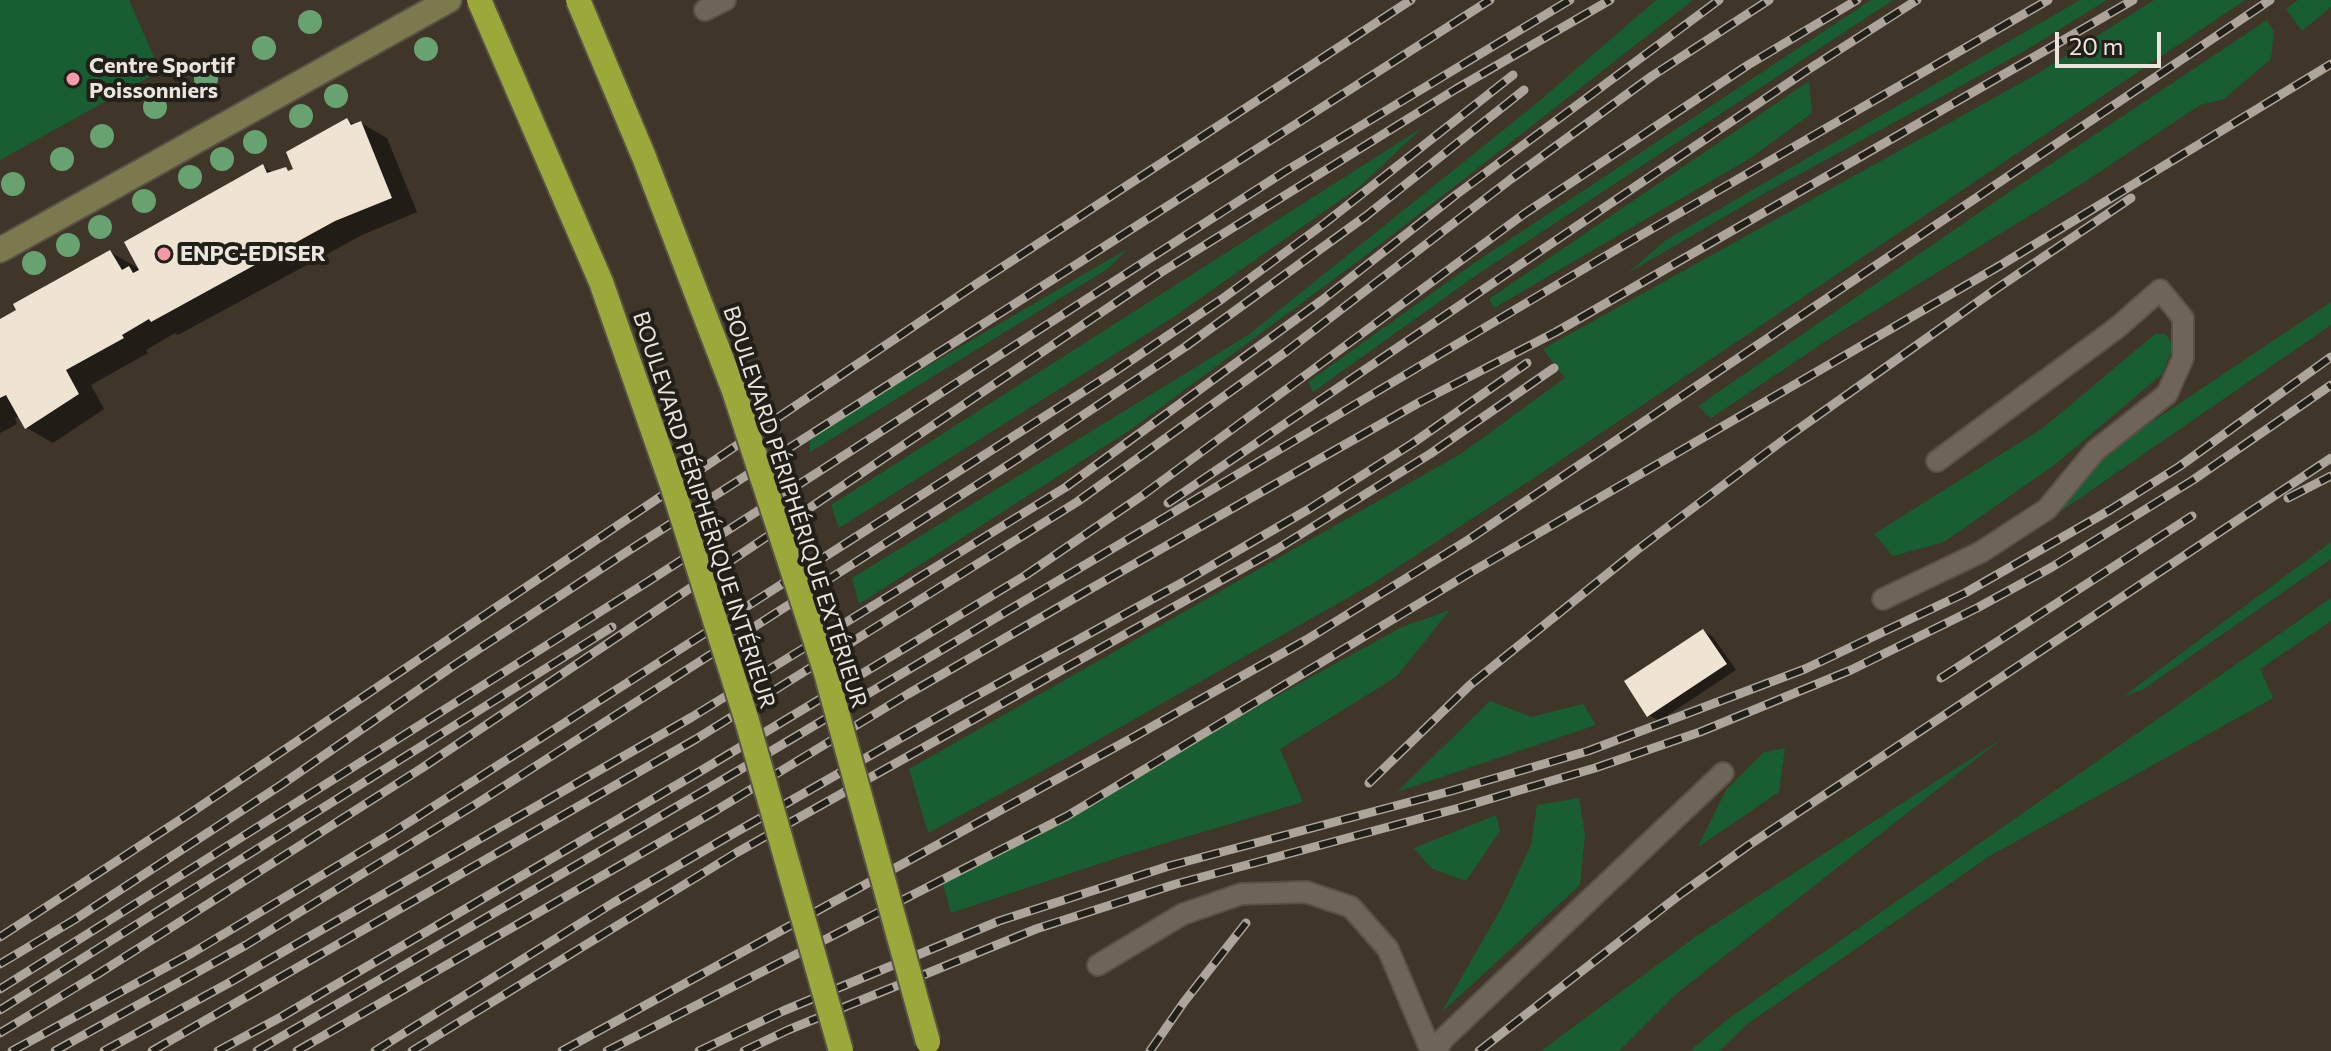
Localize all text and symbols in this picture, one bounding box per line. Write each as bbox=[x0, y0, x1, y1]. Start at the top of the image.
scale bar bbox=[2059, 16, 2165, 66]
text: 20 m bbox=[2069, 31, 2123, 60]
place label: Centre Sportif Poissonniers bbox=[89, 53, 235, 104]
marker: Centre Sportif Poissonniers bbox=[64, 70, 82, 88]
place label: ENPC-EDISER bbox=[180, 241, 326, 267]
marker: ENPC-EDISER bbox=[155, 245, 173, 263]
street label: BOULEVARD PÉRIPHÉRIQUE EXTÉRIEUR bbox=[717, 303, 873, 711]
street label: BOULEVARD PÉRIPHÉRIQUE INTÉRIEUR bbox=[627, 308, 781, 712]

